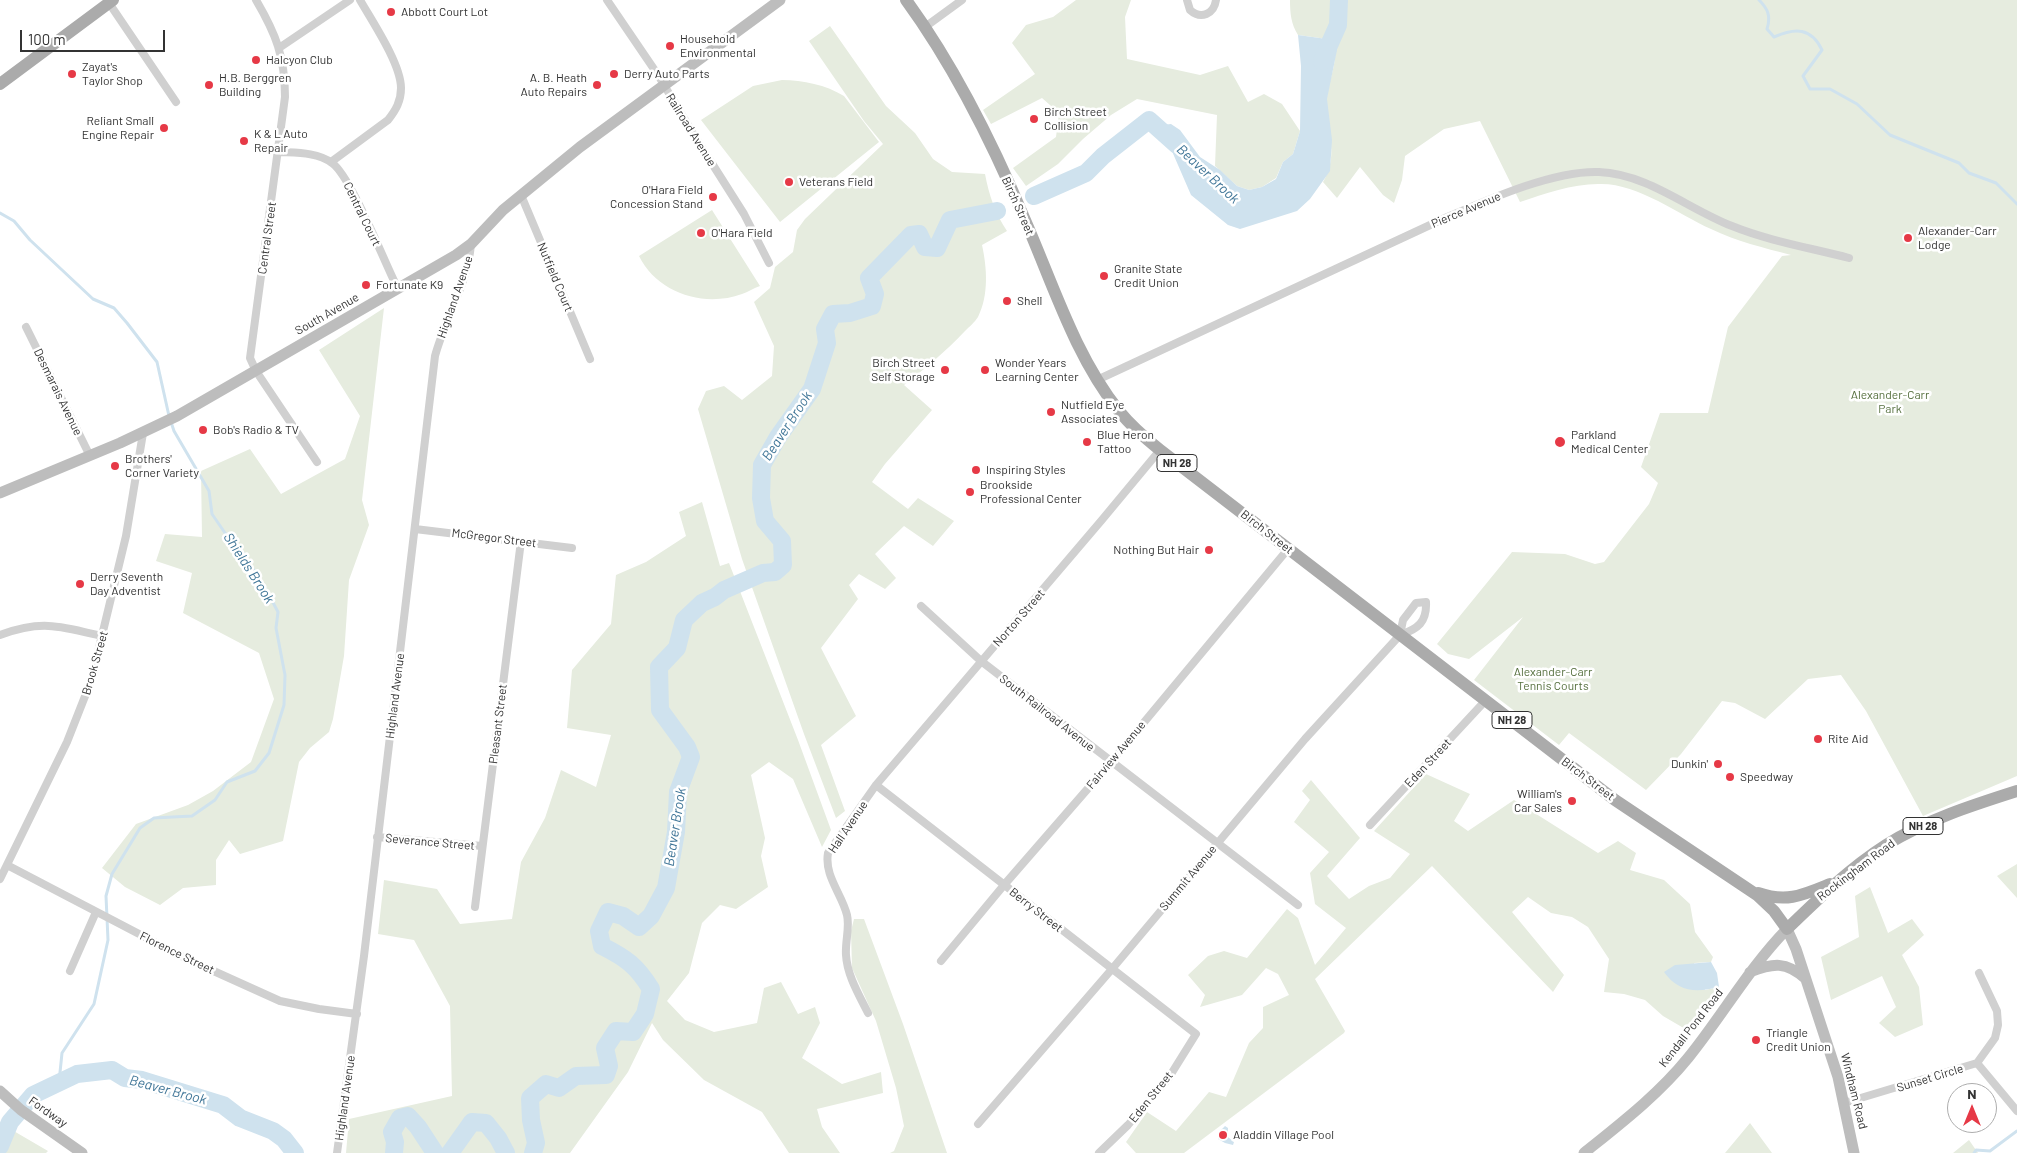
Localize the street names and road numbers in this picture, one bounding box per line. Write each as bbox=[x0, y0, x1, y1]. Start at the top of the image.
street label: Railroad Avenue bbox=[663, 91, 719, 169]
street label: Birch Street bbox=[999, 174, 1037, 238]
street label: Central Court bbox=[340, 180, 384, 248]
street label: Pierce Avenue bbox=[1429, 189, 1503, 231]
street label: Central Street bbox=[255, 201, 279, 275]
street label: Nutfield Court bbox=[534, 240, 576, 314]
street label: Highland Avenue bbox=[434, 254, 476, 340]
street label: South Avenue bbox=[293, 290, 361, 338]
street label: Desmarais Avenue bbox=[31, 346, 85, 438]
road number: NH 28 bbox=[1157, 454, 1197, 472]
street label: Birch Street bbox=[1238, 507, 1296, 557]
street label: McGregor Street bbox=[451, 526, 537, 550]
street label: Norton Street bbox=[990, 586, 1048, 650]
street label: Brook Street bbox=[79, 629, 111, 697]
street label: Highland Avenue bbox=[383, 652, 407, 740]
street label: South Railroad Avenue bbox=[997, 671, 1097, 755]
street label: Pleasant Street bbox=[486, 683, 510, 765]
road number: NH 28 bbox=[1492, 712, 1532, 728]
street label: Fairview Avenue bbox=[1083, 718, 1149, 792]
street label: Eden Street bbox=[1402, 735, 1454, 791]
street label: Birch Street bbox=[1559, 754, 1617, 804]
street label: Hall Avenue bbox=[825, 798, 871, 856]
road number: NH 28 bbox=[1903, 818, 1943, 834]
street label: Severance Street bbox=[385, 831, 475, 853]
street label: Rockingham Road bbox=[1814, 836, 1898, 904]
street label: Summit Avenue bbox=[1156, 842, 1220, 914]
street label: Berry Street bbox=[1006, 885, 1066, 935]
street label: Florence Street bbox=[137, 929, 217, 977]
street label: Kendall Pond Road bbox=[1656, 986, 1726, 1070]
street label: Windham Road bbox=[1838, 1051, 1870, 1131]
street label: Highland Avenue bbox=[332, 1054, 358, 1142]
street label: Sunset Circle bbox=[1895, 1061, 1965, 1095]
street label: Eden Street bbox=[1126, 1068, 1176, 1126]
street label: Fordway bbox=[26, 1094, 70, 1130]

